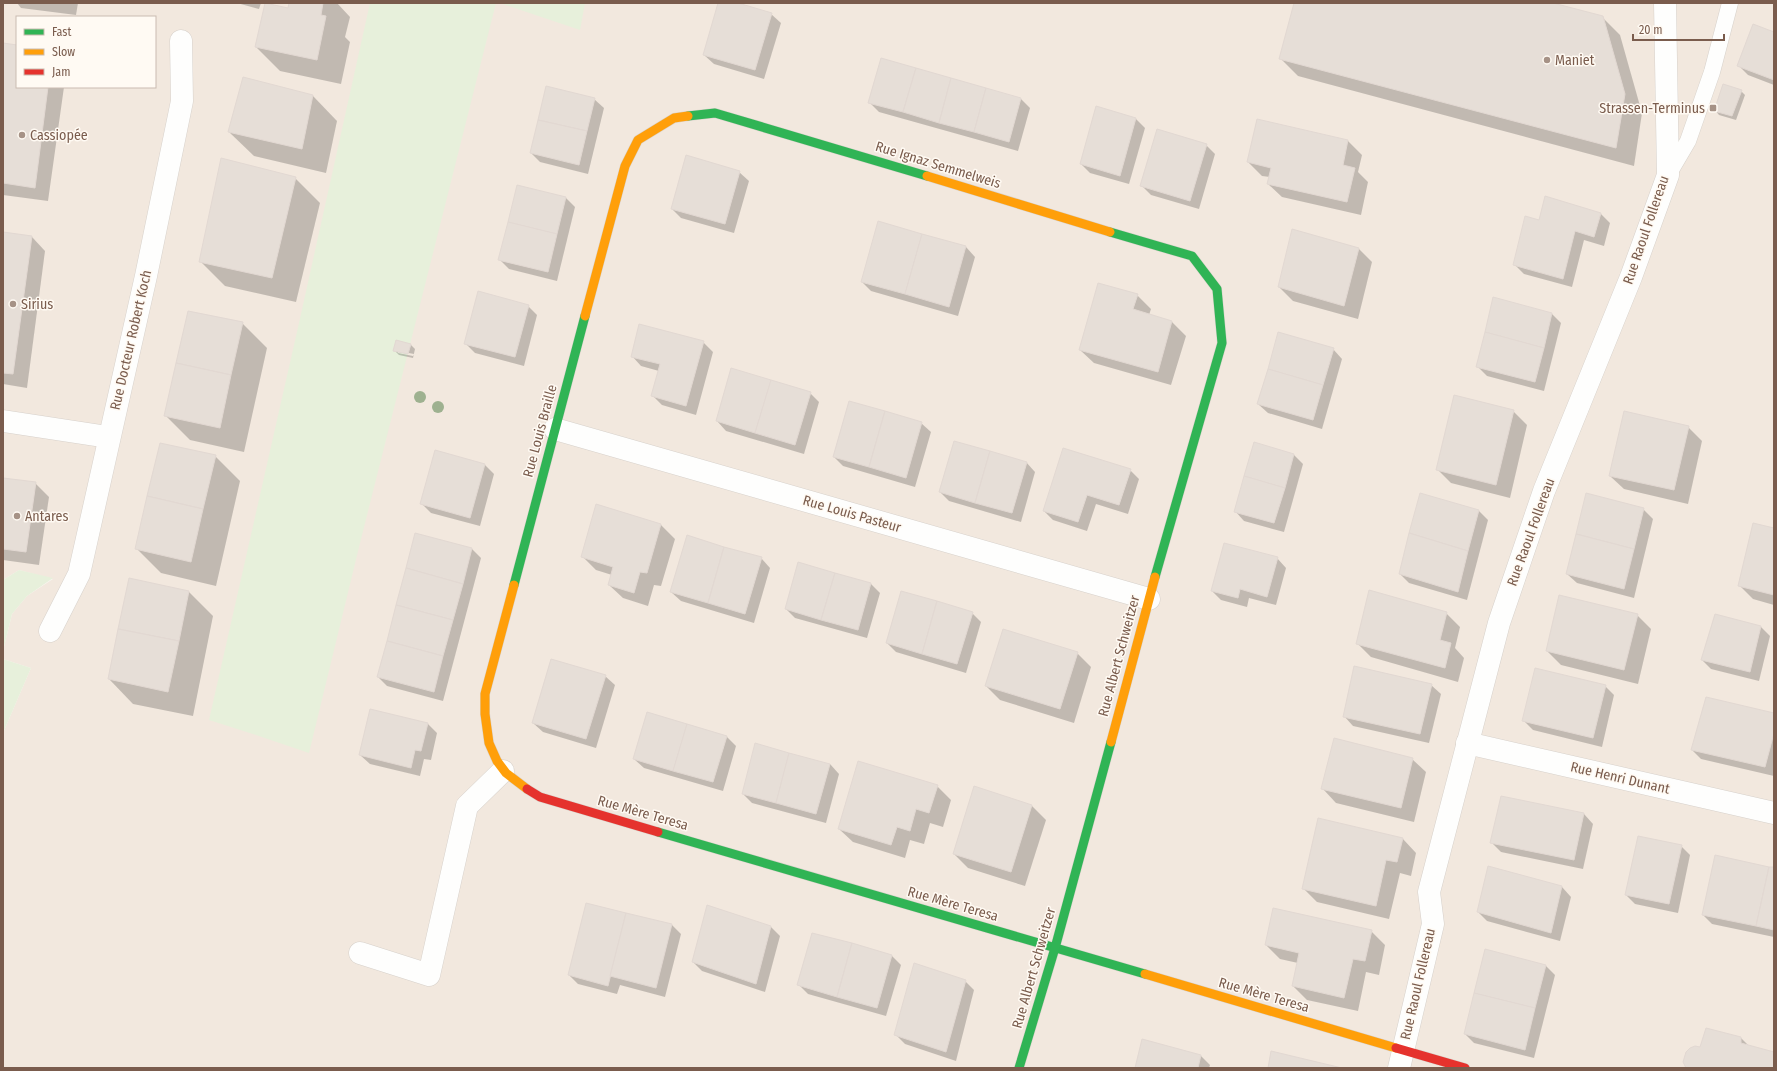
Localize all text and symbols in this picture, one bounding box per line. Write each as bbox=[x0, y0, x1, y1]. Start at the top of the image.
legend bbox=[16, 16, 156, 88]
scale bar bbox=[1633, 16, 1724, 42]
text: 20 m bbox=[1639, 23, 1663, 37]
text: Fast bbox=[52, 25, 71, 39]
text: Slow bbox=[52, 45, 75, 59]
place label: Maniet bbox=[1555, 52, 1595, 69]
marker: Maniet bbox=[1542, 55, 1552, 65]
text: Jam bbox=[52, 65, 70, 79]
place label: Strassen-Terminus bbox=[1599, 100, 1705, 117]
marker: Strassen-Terminus bbox=[1708, 103, 1718, 113]
place label: Cassiopée bbox=[30, 127, 88, 144]
marker: Cassiopée bbox=[17, 130, 27, 140]
street label: Rue Ignaz Semmelweis bbox=[873, 138, 1003, 192]
street label: Rue Raoul Follereau bbox=[1619, 173, 1673, 287]
street label: Rue Docteur Robert Koch bbox=[107, 268, 155, 412]
place label: Sirius bbox=[21, 296, 53, 313]
marker: Sirius bbox=[8, 299, 18, 309]
street label: Rue Louis Braille bbox=[519, 383, 561, 479]
street label: Rue Raoul Follereau bbox=[1504, 476, 1558, 588]
street label: Rue Louis Pasteur bbox=[801, 492, 903, 536]
place label: Antares bbox=[25, 508, 68, 525]
marker: Antares bbox=[12, 511, 22, 521]
street label: Rue Albert Schweitzer bbox=[1095, 593, 1143, 719]
street label: Rue Henri Dunant bbox=[1569, 758, 1672, 798]
street label: Rue Mère Teresa bbox=[596, 792, 690, 834]
street label: Rue Mère Teresa bbox=[906, 883, 1000, 925]
street label: Rue Albert Schweitzer bbox=[1009, 905, 1059, 1030]
street label: Rue Raoul Follereau bbox=[1397, 927, 1439, 1041]
street label: Rue Mère Teresa bbox=[1217, 974, 1311, 1016]

